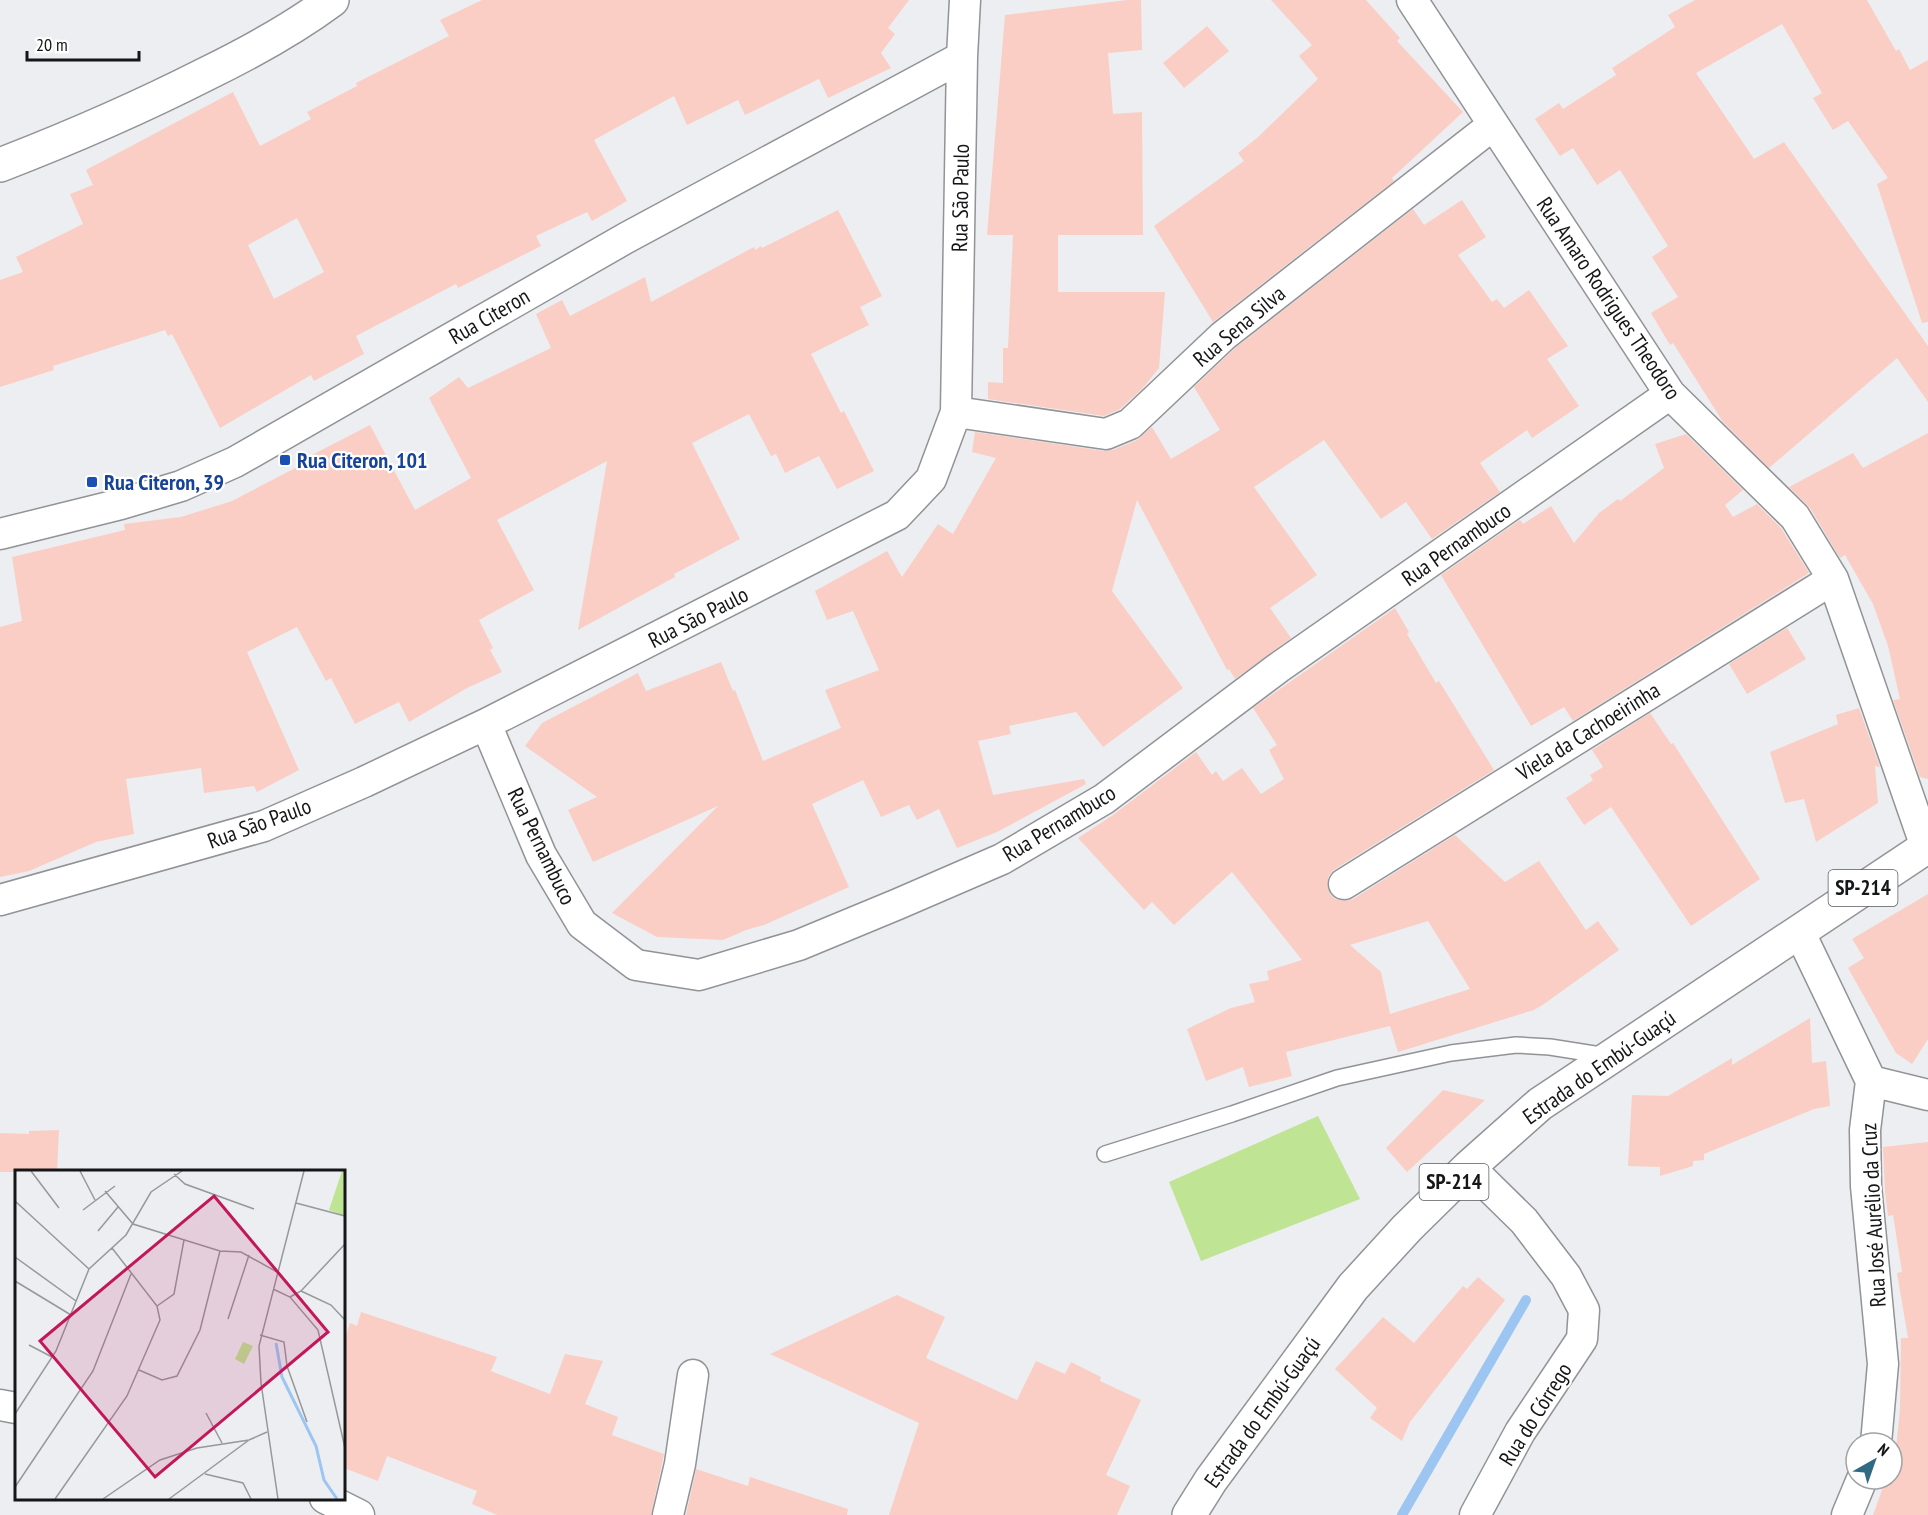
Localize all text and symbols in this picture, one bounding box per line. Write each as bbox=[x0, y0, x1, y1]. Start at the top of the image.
scale bar bbox=[27, 24, 140, 62]
text: 20 m bbox=[36, 33, 68, 56]
street label: Rua São Paulo bbox=[945, 144, 975, 252]
street label: Rua Amaro Rodrigues Theodoro bbox=[1531, 191, 1687, 405]
street label: Rua Sena Silva bbox=[1187, 279, 1291, 373]
street label: Rua Citeron bbox=[444, 282, 534, 350]
place label: Rua Citeron, 101 bbox=[297, 446, 428, 474]
marker: Rua Citeron, 101 bbox=[278, 453, 292, 467]
place label: Rua Citeron, 39 bbox=[104, 468, 224, 496]
marker: Rua Citeron, 39 bbox=[85, 475, 99, 489]
street label: Rua Pernambuco bbox=[1396, 496, 1516, 592]
street label: Rua São Paulo bbox=[643, 580, 753, 654]
street label: Viela da Cachoeirinha bbox=[1510, 676, 1665, 787]
street label: Rua Pernambuco bbox=[997, 778, 1121, 868]
street label: Rua Pernambuco bbox=[502, 783, 582, 909]
street label: Rua São Paulo bbox=[203, 791, 315, 855]
road number: SP-214 bbox=[1828, 870, 1898, 906]
street label: Estrada do Embú-Guaçú bbox=[1517, 1004, 1681, 1130]
street label: Rua José Aurélio da Cruz bbox=[1854, 1122, 1892, 1308]
road number: SP-214 bbox=[1420, 1164, 1488, 1200]
inset map bbox=[15, 1170, 345, 1500]
street label: Estrada do Embú-Guaçú bbox=[1198, 1331, 1326, 1493]
street label: Rua do Córrego bbox=[1492, 1357, 1578, 1471]
north arrow bbox=[1844, 1431, 1904, 1491]
text: N bbox=[1874, 1439, 1893, 1460]

